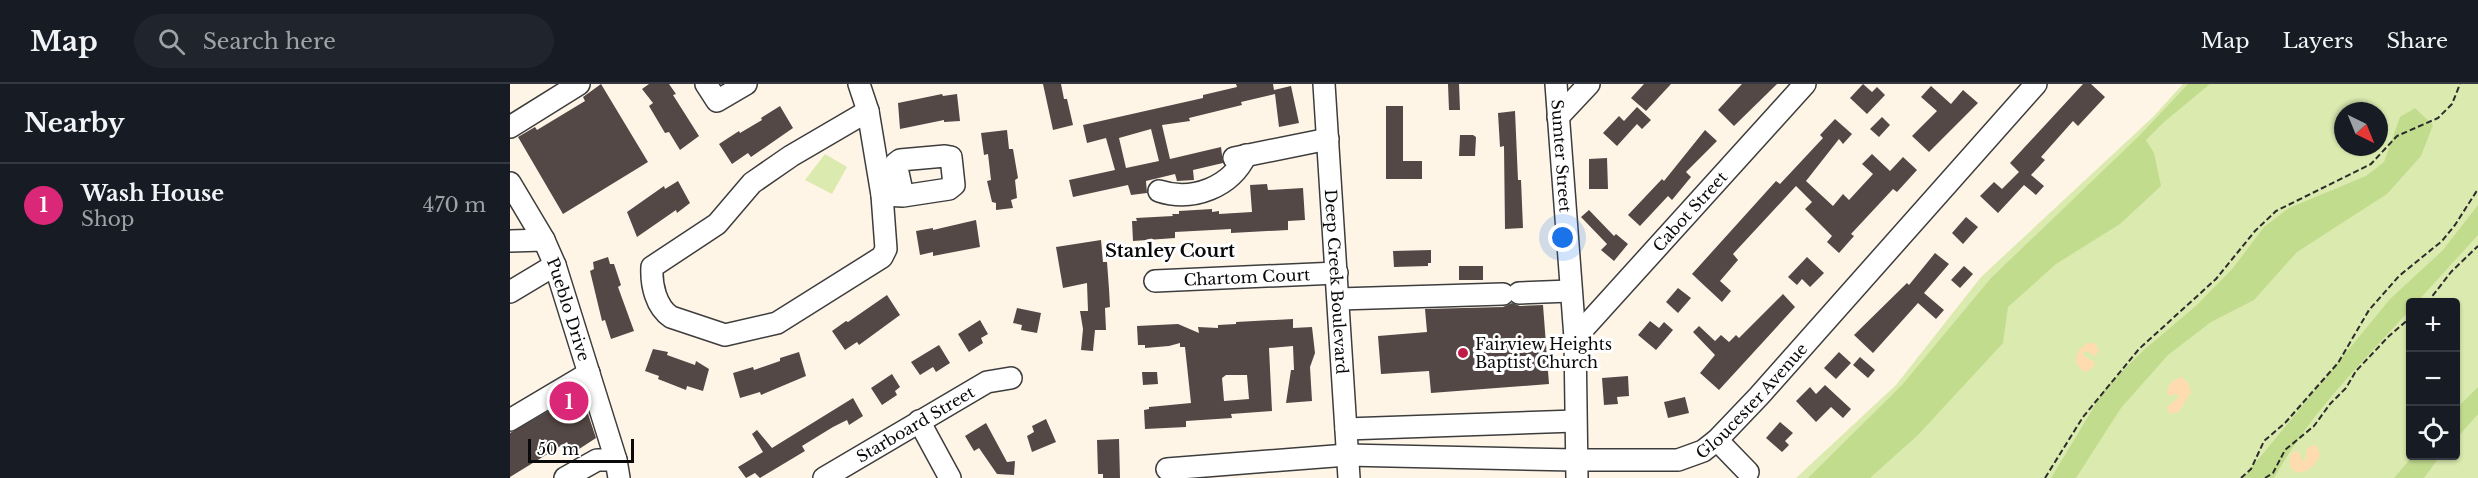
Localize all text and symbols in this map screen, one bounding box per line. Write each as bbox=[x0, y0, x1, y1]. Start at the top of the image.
search box bbox=[134, 14, 554, 68]
text: Map bbox=[30, 24, 98, 59]
icon: search bbox=[155, 25, 188, 58]
text: Search here bbox=[203, 28, 336, 55]
text: Map bbox=[2201, 28, 2250, 54]
text: Layers bbox=[2283, 28, 2354, 54]
text: Share bbox=[2387, 28, 2448, 54]
street label: Sumter Street bbox=[1547, 98, 1576, 213]
north arrow bbox=[2334, 102, 2388, 156]
text: Nearby bbox=[24, 107, 125, 139]
street label: Cabot Street bbox=[1648, 167, 1731, 256]
text: Wash House bbox=[81, 180, 224, 207]
street label: Deep Creek Boulevard bbox=[1321, 189, 1352, 375]
text: 1 bbox=[39, 193, 48, 217]
text: 470 m bbox=[423, 193, 486, 217]
text: Shop bbox=[81, 207, 134, 231]
your location bbox=[1548, 223, 1577, 252]
district label: Stanley Court bbox=[1105, 240, 1235, 262]
street label: Pueblo Drive bbox=[543, 254, 594, 363]
street label: Chartom Court bbox=[1183, 264, 1311, 290]
map controls bbox=[2406, 298, 2460, 460]
button: + bbox=[2406, 298, 2460, 352]
place label: Fairview Heights Baptist Church bbox=[1475, 334, 1612, 372]
street label: Gloucester Avenue bbox=[1692, 339, 1811, 463]
marker: Fairview Heights Baptist Church bbox=[1456, 346, 1470, 360]
button: − bbox=[2406, 352, 2460, 406]
pin: 1 bbox=[550, 378, 588, 424]
street label: Starboard Street bbox=[853, 382, 978, 467]
button: locate bbox=[2406, 406, 2460, 460]
scale bar bbox=[528, 436, 634, 464]
text: 50 m bbox=[537, 439, 579, 459]

